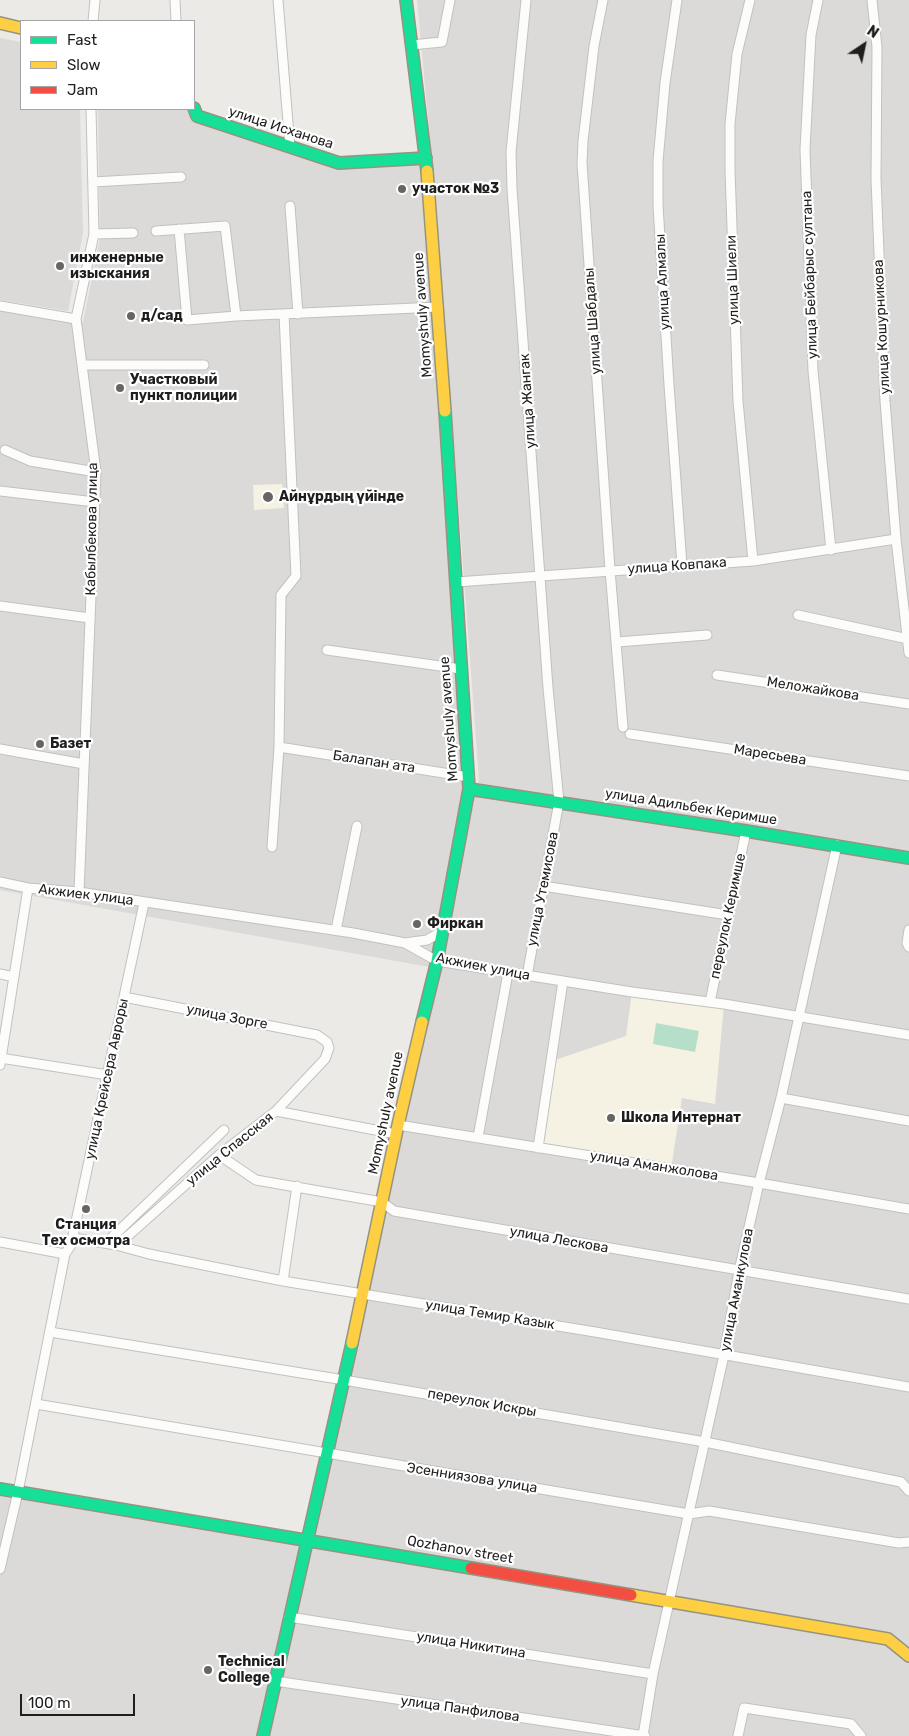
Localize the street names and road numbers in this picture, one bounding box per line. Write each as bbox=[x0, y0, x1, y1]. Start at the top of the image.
street label: улица Исханова bbox=[226, 103, 336, 153]
street label: улица Бейбарыс султана bbox=[799, 190, 821, 360]
street label: улица Алмалы bbox=[652, 233, 674, 331]
street label: улица Шиели bbox=[723, 235, 743, 325]
street label: Momyshuly avenue bbox=[410, 252, 436, 378]
street label: улица Кошурникова bbox=[870, 259, 894, 395]
street label: улица Шабдалы bbox=[581, 267, 605, 375]
street label: улица Жангак bbox=[516, 353, 540, 449]
street label: Кабылбекова улица bbox=[82, 462, 102, 596]
street label: улица Ковпака bbox=[627, 554, 727, 578]
street label: Momyshuly avenue bbox=[436, 656, 462, 782]
street label: Меложайкова bbox=[766, 673, 860, 705]
street label: Маресьева bbox=[733, 741, 807, 769]
street label: Балапан ата bbox=[332, 747, 416, 777]
street label: улица Адильбек Керимше bbox=[604, 785, 778, 829]
street label: улица Утемисова bbox=[524, 830, 562, 948]
street label: переулок Керимше bbox=[706, 852, 750, 980]
street label: Акжиек улица bbox=[38, 881, 134, 909]
street label: Акжиек улица bbox=[434, 950, 532, 984]
street label: улица Крейсера Авроры bbox=[82, 997, 132, 1161]
street label: улица Зорге bbox=[185, 1001, 269, 1033]
street label: Momyshuly avenue bbox=[365, 1050, 407, 1176]
street label: улица Спасская bbox=[183, 1109, 277, 1189]
street label: улица Аманжолова bbox=[589, 1148, 719, 1184]
street label: улица Лескова bbox=[508, 1223, 610, 1257]
street label: улица Аманкулова bbox=[717, 1227, 757, 1353]
street label: улица Темир Казык bbox=[424, 1296, 556, 1334]
street label: переулок Искры bbox=[426, 1385, 538, 1421]
street label: Эсенниязова улица bbox=[405, 1459, 539, 1497]
street label: Qozhanov street bbox=[406, 1532, 514, 1568]
street label: улица Никитина bbox=[415, 1628, 527, 1662]
street label: улица Панфилова bbox=[399, 1692, 521, 1726]

